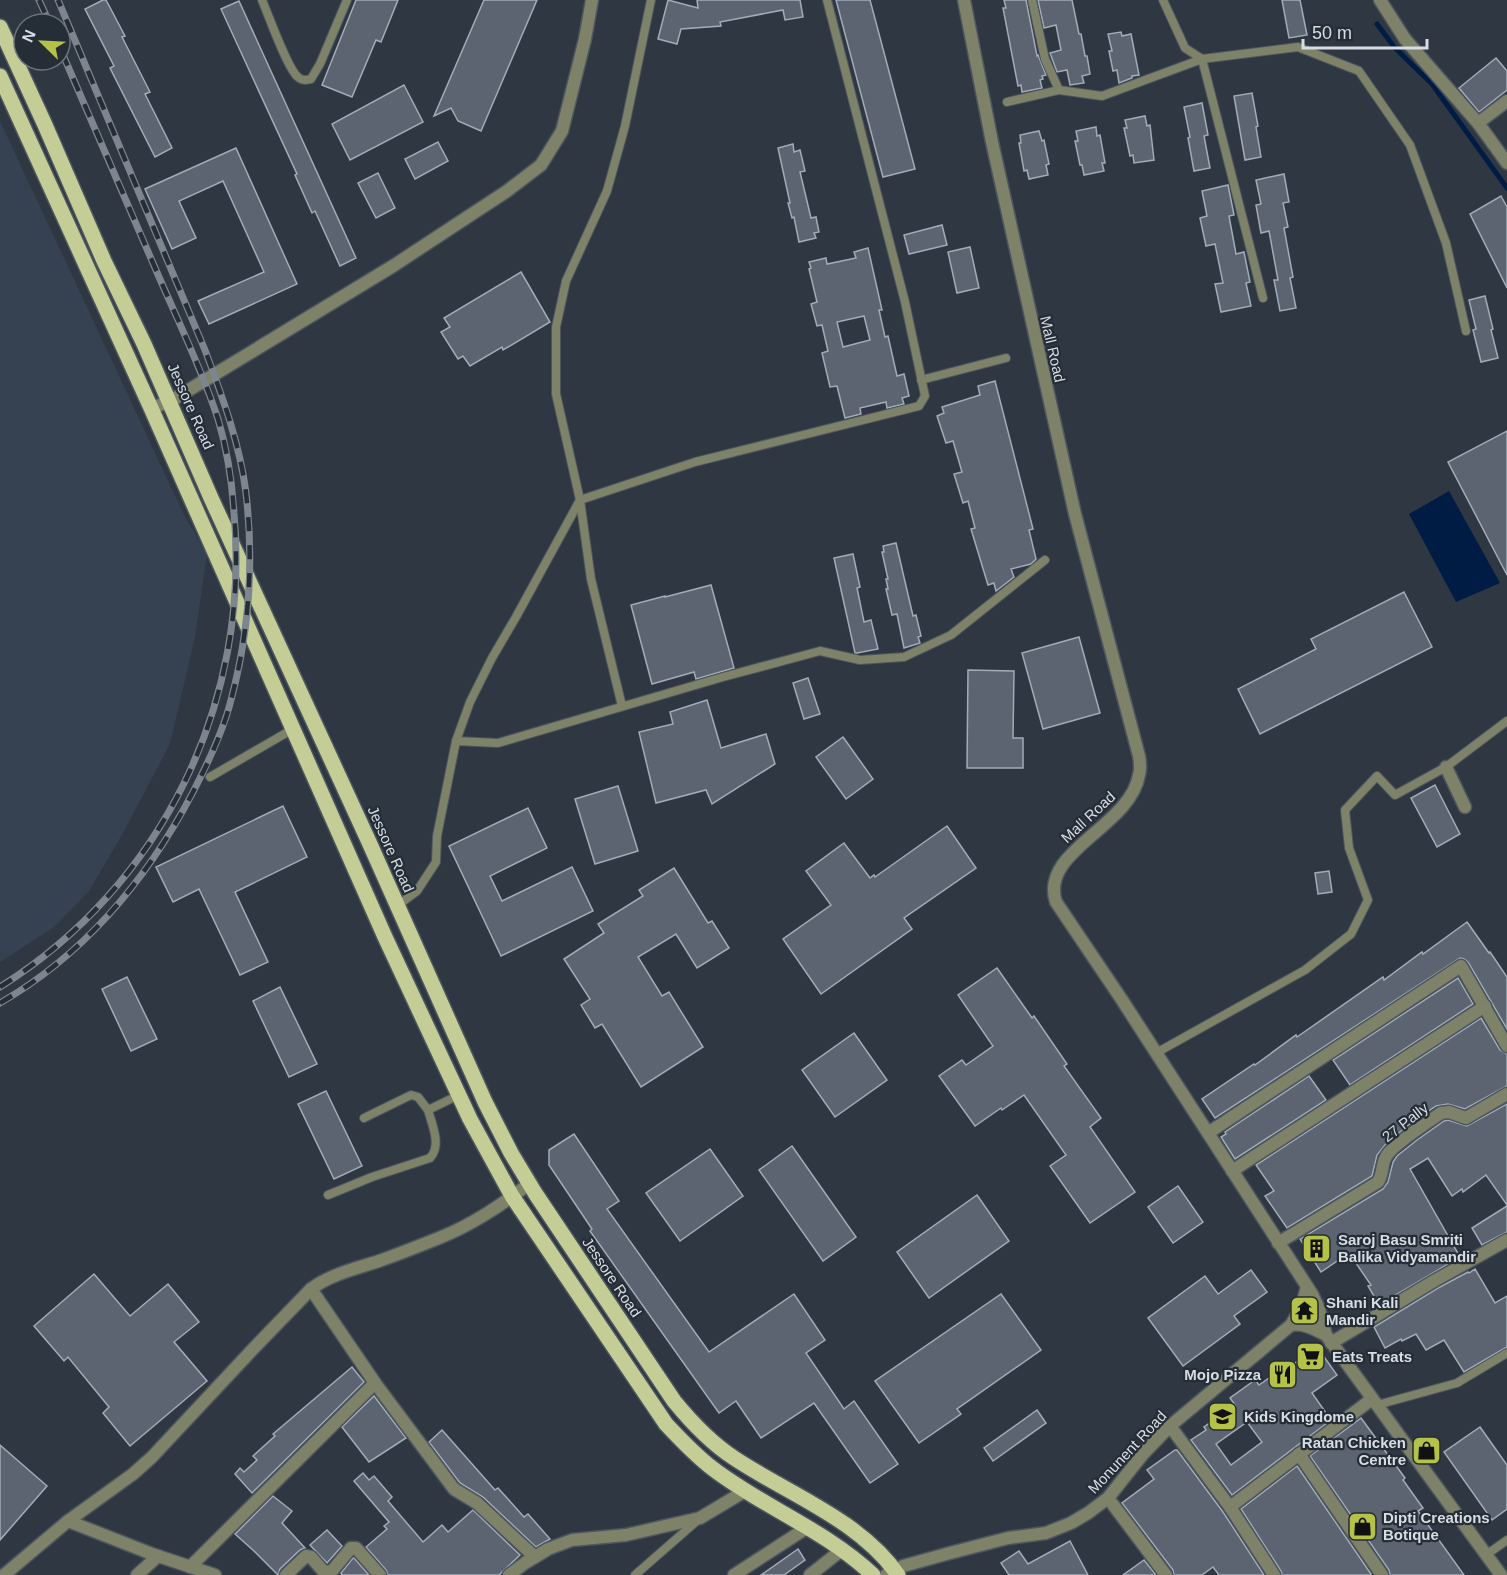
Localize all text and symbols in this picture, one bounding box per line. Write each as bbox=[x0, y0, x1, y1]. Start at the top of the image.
north arrow bbox=[12, 12, 72, 72]
scale bar bbox=[1303, 12, 1428, 50]
text: 50 m bbox=[1312, 23, 1352, 43]
text: N bbox=[19, 27, 39, 45]
street label: Mall Road bbox=[1037, 314, 1069, 384]
street label: Jessore Road bbox=[164, 360, 218, 452]
street label: Mall Road bbox=[1058, 788, 1118, 846]
street label: Jessore Road bbox=[364, 803, 418, 895]
street label: 27 Pally bbox=[1379, 1099, 1432, 1145]
place label: Saroj Basu Smriti Balika Vidyamandir bbox=[1338, 1231, 1476, 1265]
building icon: Saroj Basu Smriti Balika Vidyamandir bbox=[1301, 1232, 1333, 1264]
street label: Jessore Road bbox=[579, 1234, 645, 1320]
place label: Shani Kali Mandir bbox=[1326, 1294, 1399, 1328]
temple icon: Shani Kali Mandir bbox=[1289, 1295, 1321, 1327]
supermarket icon: Eats Treats bbox=[1295, 1340, 1327, 1372]
place label: Eats Treats bbox=[1332, 1348, 1412, 1365]
restaurant icon: Mojo Pizza bbox=[1266, 1358, 1298, 1390]
place label: Mojo Pizza bbox=[1184, 1366, 1262, 1383]
school or university icon: Kids Kingdome bbox=[1207, 1400, 1239, 1432]
street label: Monunent Road bbox=[1084, 1407, 1170, 1497]
place label: Kids Kingdome bbox=[1244, 1408, 1354, 1425]
place label: Ratan Chicken Centre bbox=[1302, 1434, 1406, 1468]
shop icon: Ratan Chicken Centre bbox=[1411, 1435, 1443, 1467]
place label: Dipti Creations Botique bbox=[1383, 1509, 1490, 1543]
shop icon: Dipti Creations Botique bbox=[1346, 1510, 1378, 1542]

